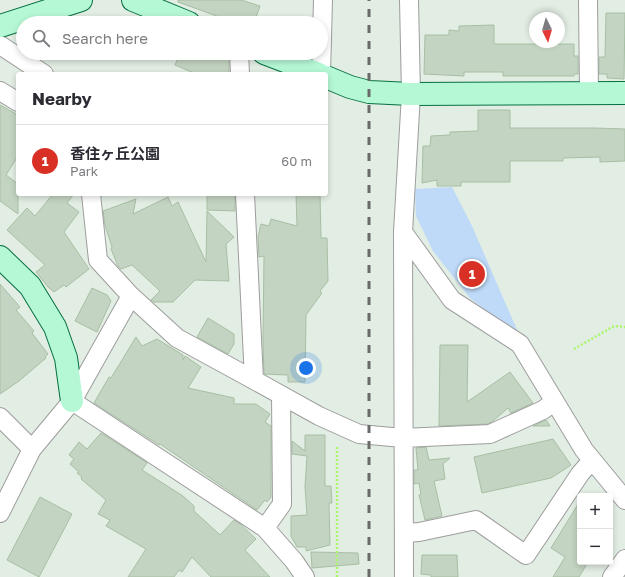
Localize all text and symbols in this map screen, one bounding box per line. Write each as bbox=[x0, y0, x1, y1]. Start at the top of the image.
north arrow bbox=[529, 12, 565, 48]
search box bbox=[16, 16, 328, 60]
icon: search bbox=[30, 27, 52, 49]
text: Search here bbox=[62, 29, 148, 47]
text: Nearby bbox=[32, 88, 92, 109]
text: 香住ヶ丘公園 bbox=[70, 144, 160, 162]
text: 1 bbox=[42, 153, 48, 169]
text: 60 m bbox=[281, 153, 312, 169]
text: Park bbox=[70, 163, 98, 179]
pin: 1 bbox=[459, 259, 485, 289]
your location bbox=[296, 358, 316, 378]
map controls bbox=[577, 493, 613, 565]
button: + bbox=[577, 493, 613, 529]
button: − bbox=[577, 529, 613, 565]

